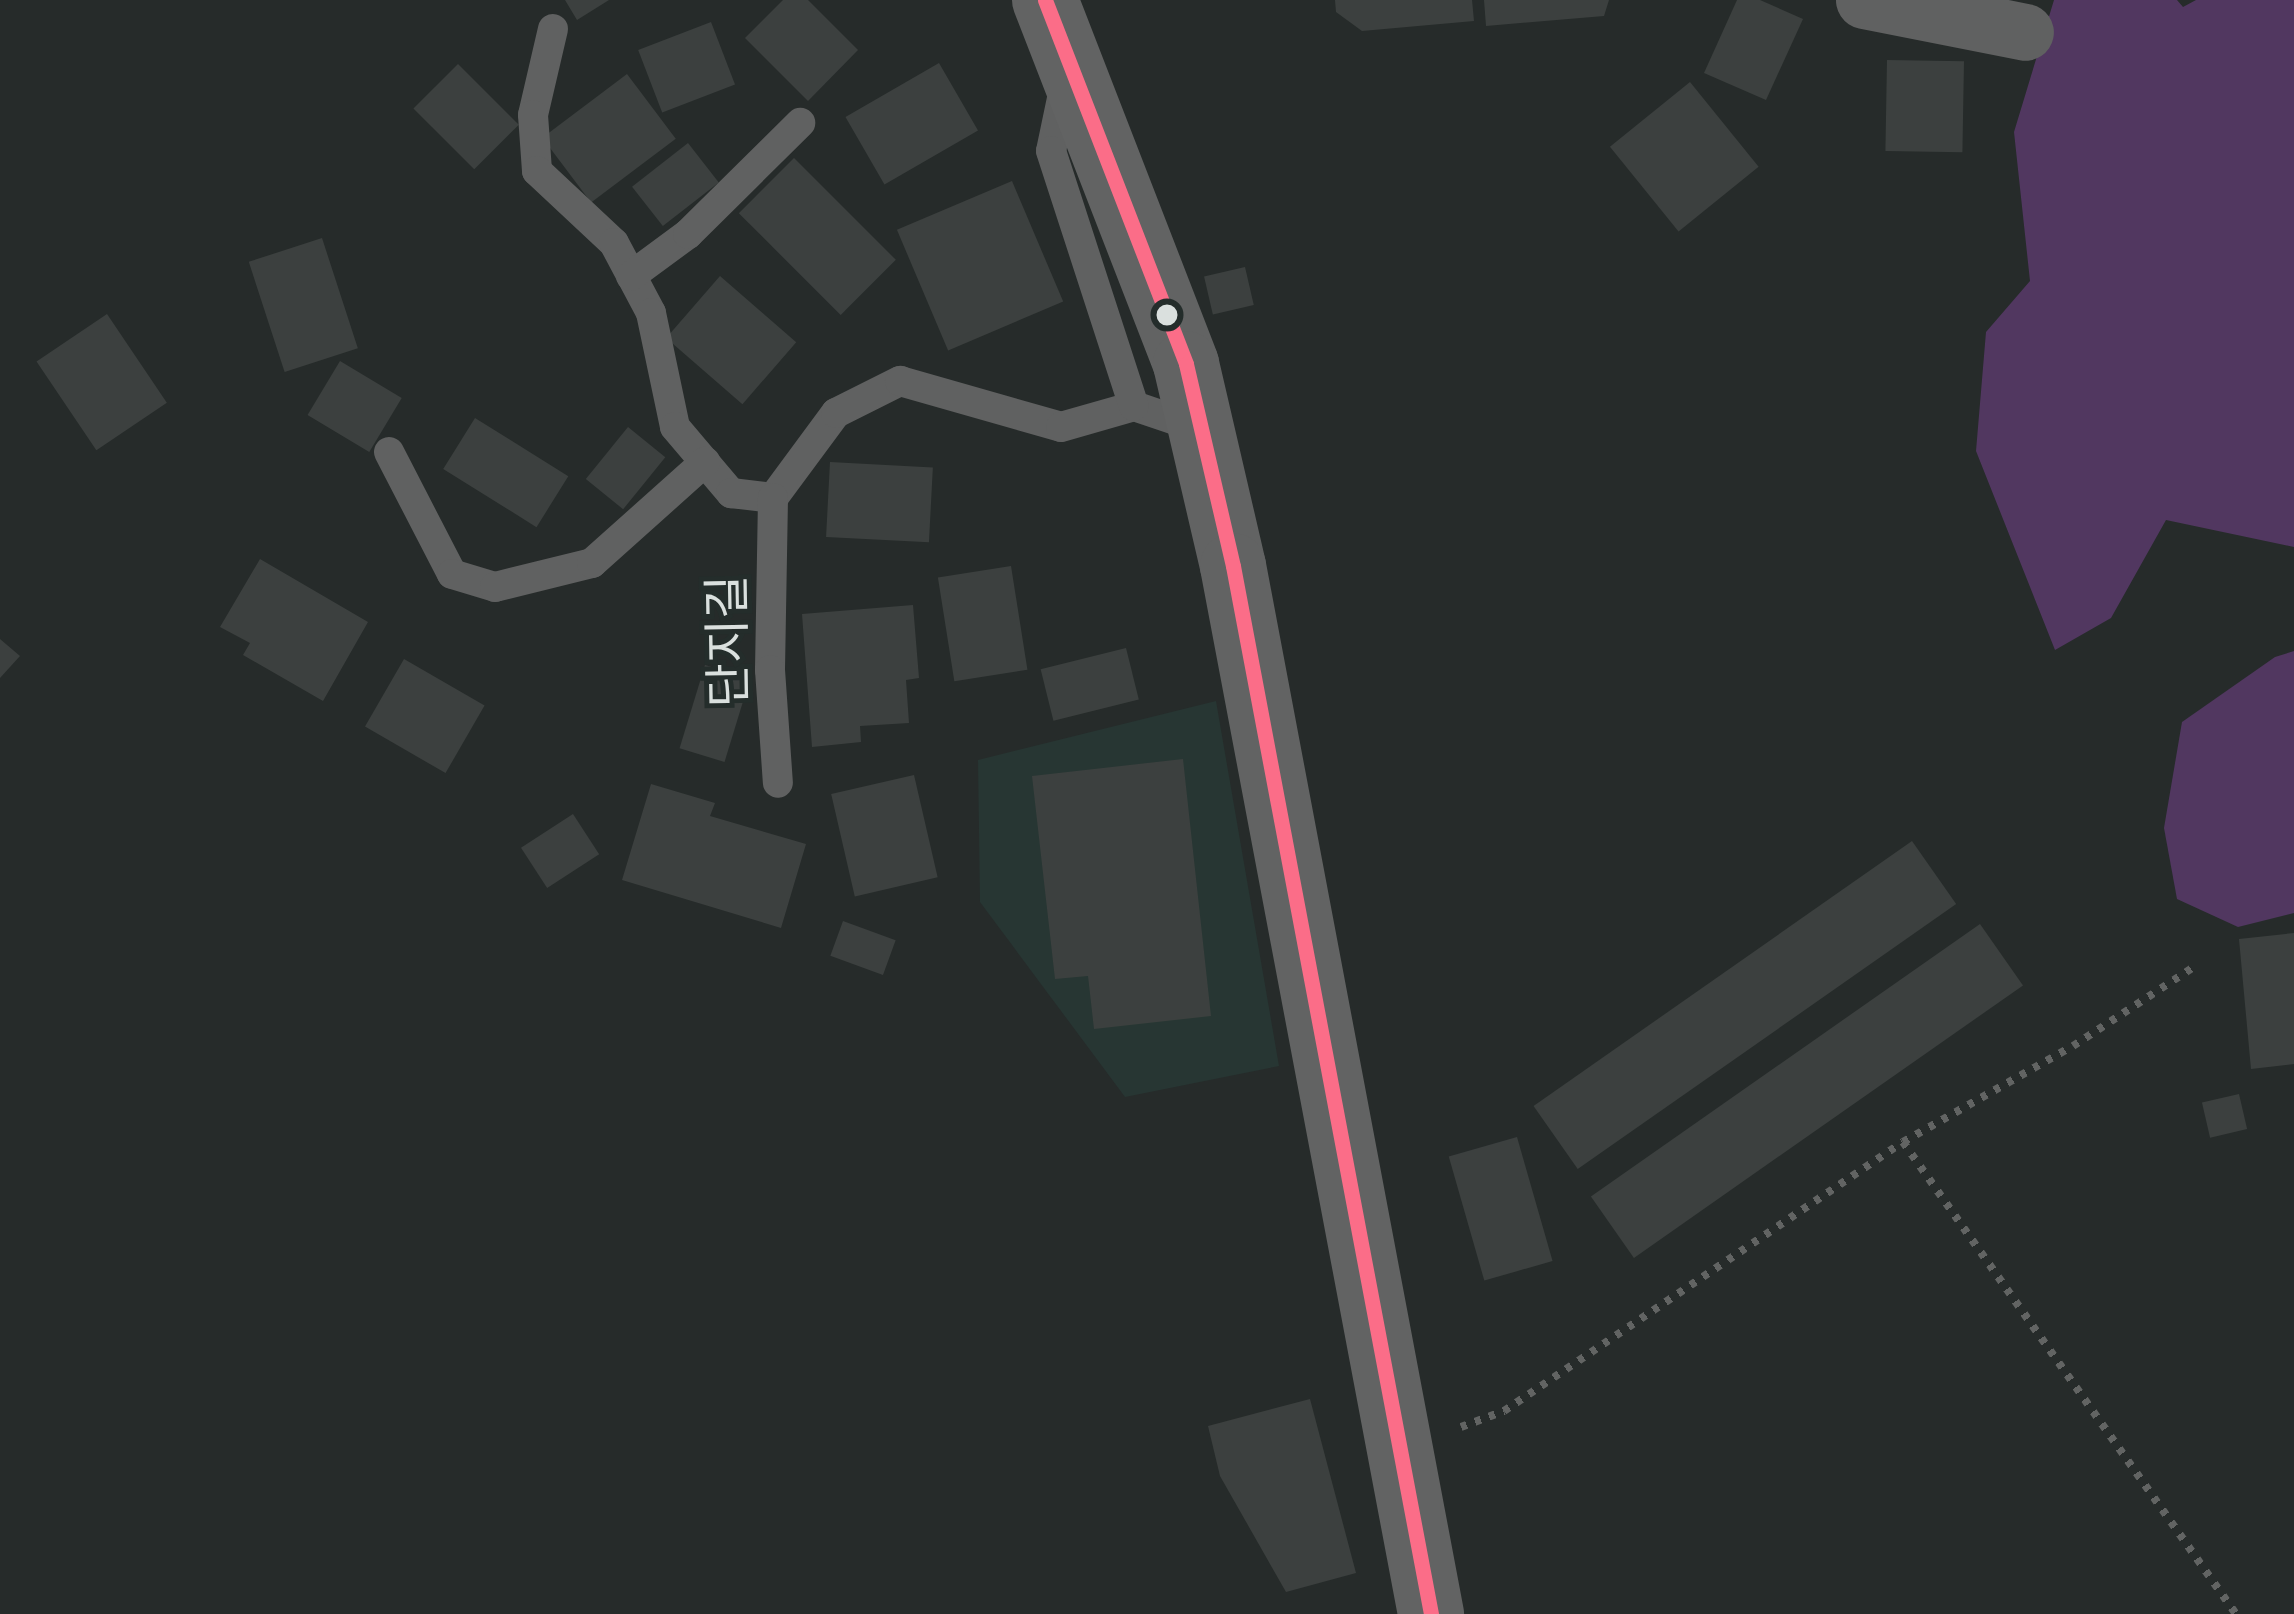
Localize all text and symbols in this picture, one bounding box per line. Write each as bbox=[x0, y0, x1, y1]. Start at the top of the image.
unlabelled marker bbox=[1156, 304, 1178, 326]
street label: 단지길 bbox=[698, 574, 758, 708]

